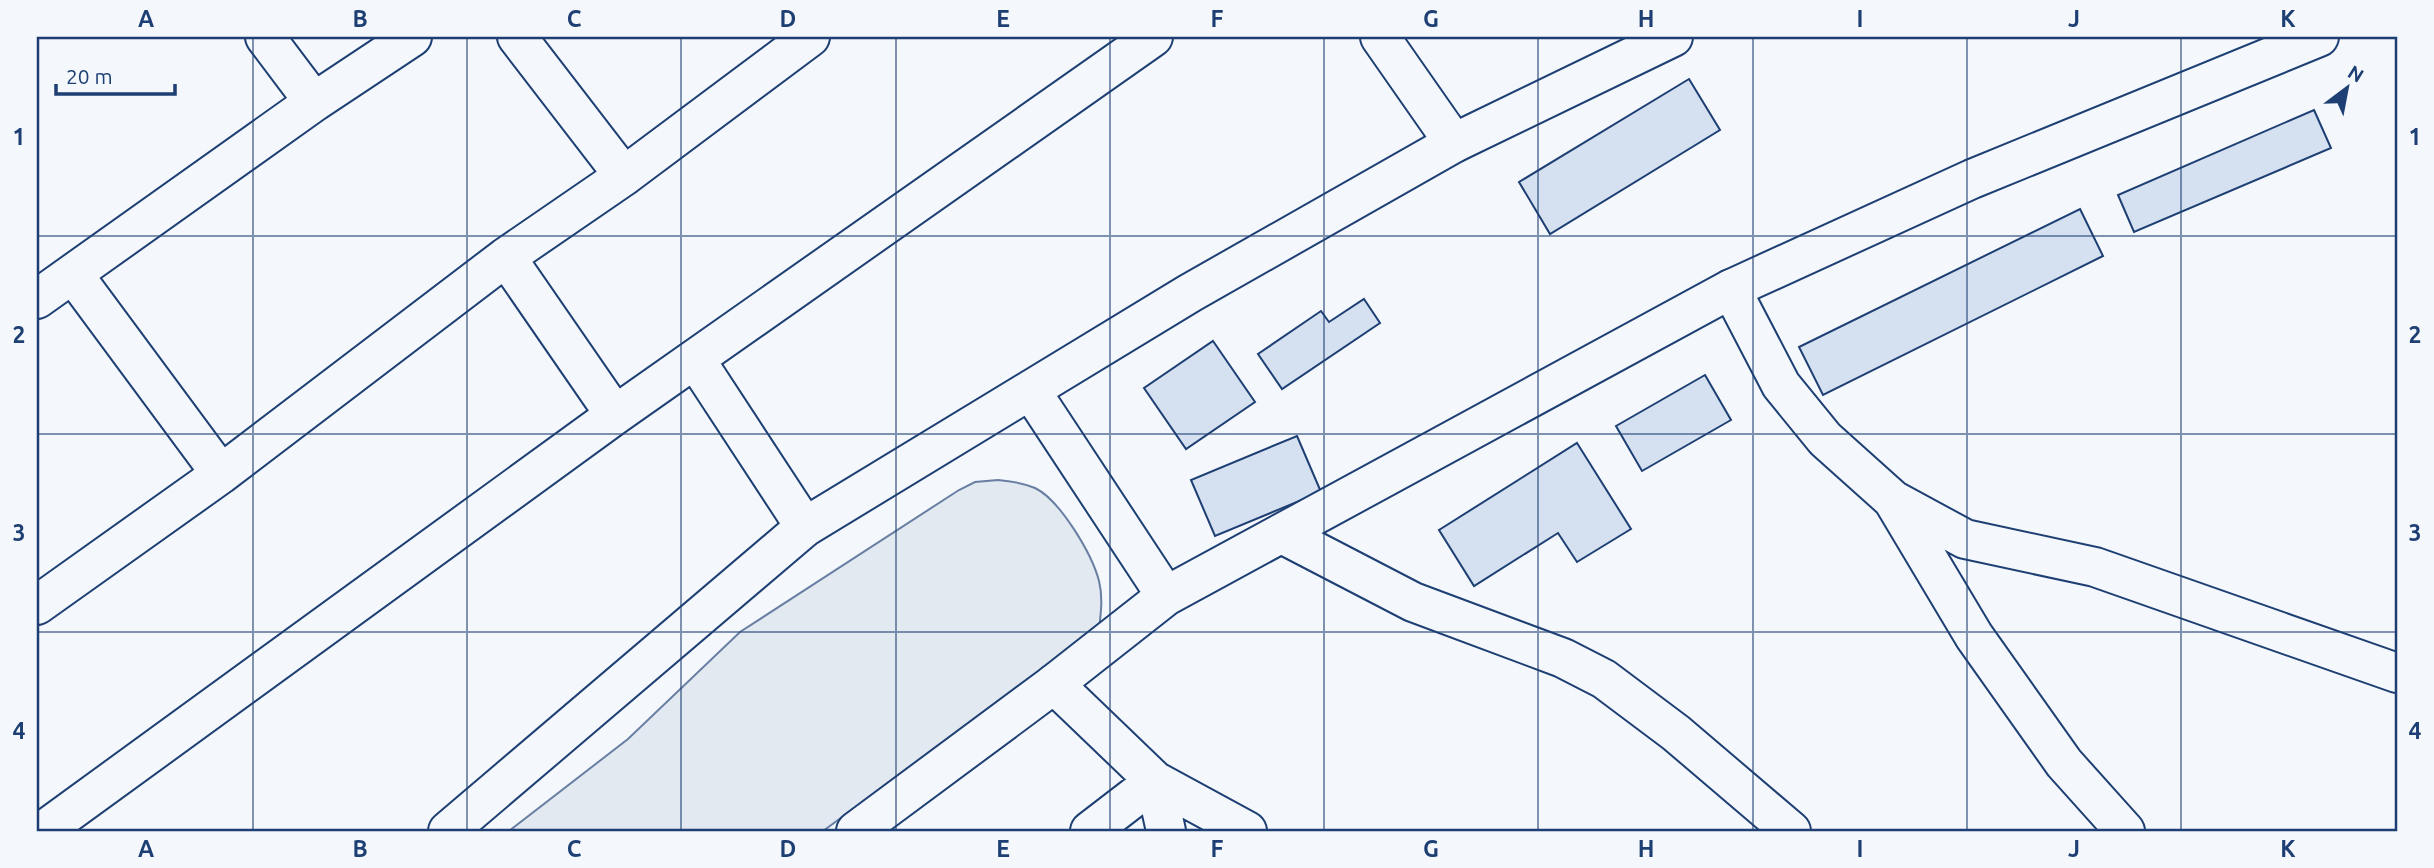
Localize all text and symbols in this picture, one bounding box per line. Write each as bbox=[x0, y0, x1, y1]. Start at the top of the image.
text: A bbox=[138, 6, 154, 31]
text: B bbox=[352, 6, 368, 31]
text: C bbox=[567, 6, 582, 31]
text: D bbox=[780, 6, 796, 31]
text: E bbox=[996, 6, 1010, 31]
text: F bbox=[1211, 6, 1224, 31]
text: G bbox=[1423, 6, 1439, 31]
text: H bbox=[1638, 6, 1654, 31]
text: I bbox=[1857, 6, 1863, 31]
text: J bbox=[2068, 6, 2080, 31]
text: K bbox=[2280, 6, 2296, 31]
scale bar bbox=[56, 52, 175, 96]
north arrow bbox=[2312, 52, 2382, 122]
text: N bbox=[2344, 60, 2368, 87]
text: 20 m bbox=[66, 64, 113, 88]
text: 1 bbox=[13, 124, 25, 149]
text: 1 bbox=[2409, 124, 2421, 149]
text: 2 bbox=[13, 322, 25, 347]
text: 2 bbox=[2409, 322, 2421, 347]
text: 3 bbox=[13, 520, 25, 545]
text: 3 bbox=[2409, 520, 2421, 545]
text: 4 bbox=[13, 718, 26, 743]
text: 4 bbox=[2409, 718, 2422, 743]
text: A bbox=[138, 836, 154, 861]
text: B bbox=[352, 836, 368, 861]
text: C bbox=[567, 836, 582, 861]
text: D bbox=[780, 836, 796, 861]
text: E bbox=[996, 836, 1010, 861]
text: F bbox=[1211, 836, 1224, 861]
text: G bbox=[1423, 836, 1439, 861]
text: H bbox=[1638, 836, 1654, 861]
text: I bbox=[1857, 836, 1863, 861]
text: J bbox=[2068, 836, 2080, 861]
text: K bbox=[2280, 836, 2296, 861]

